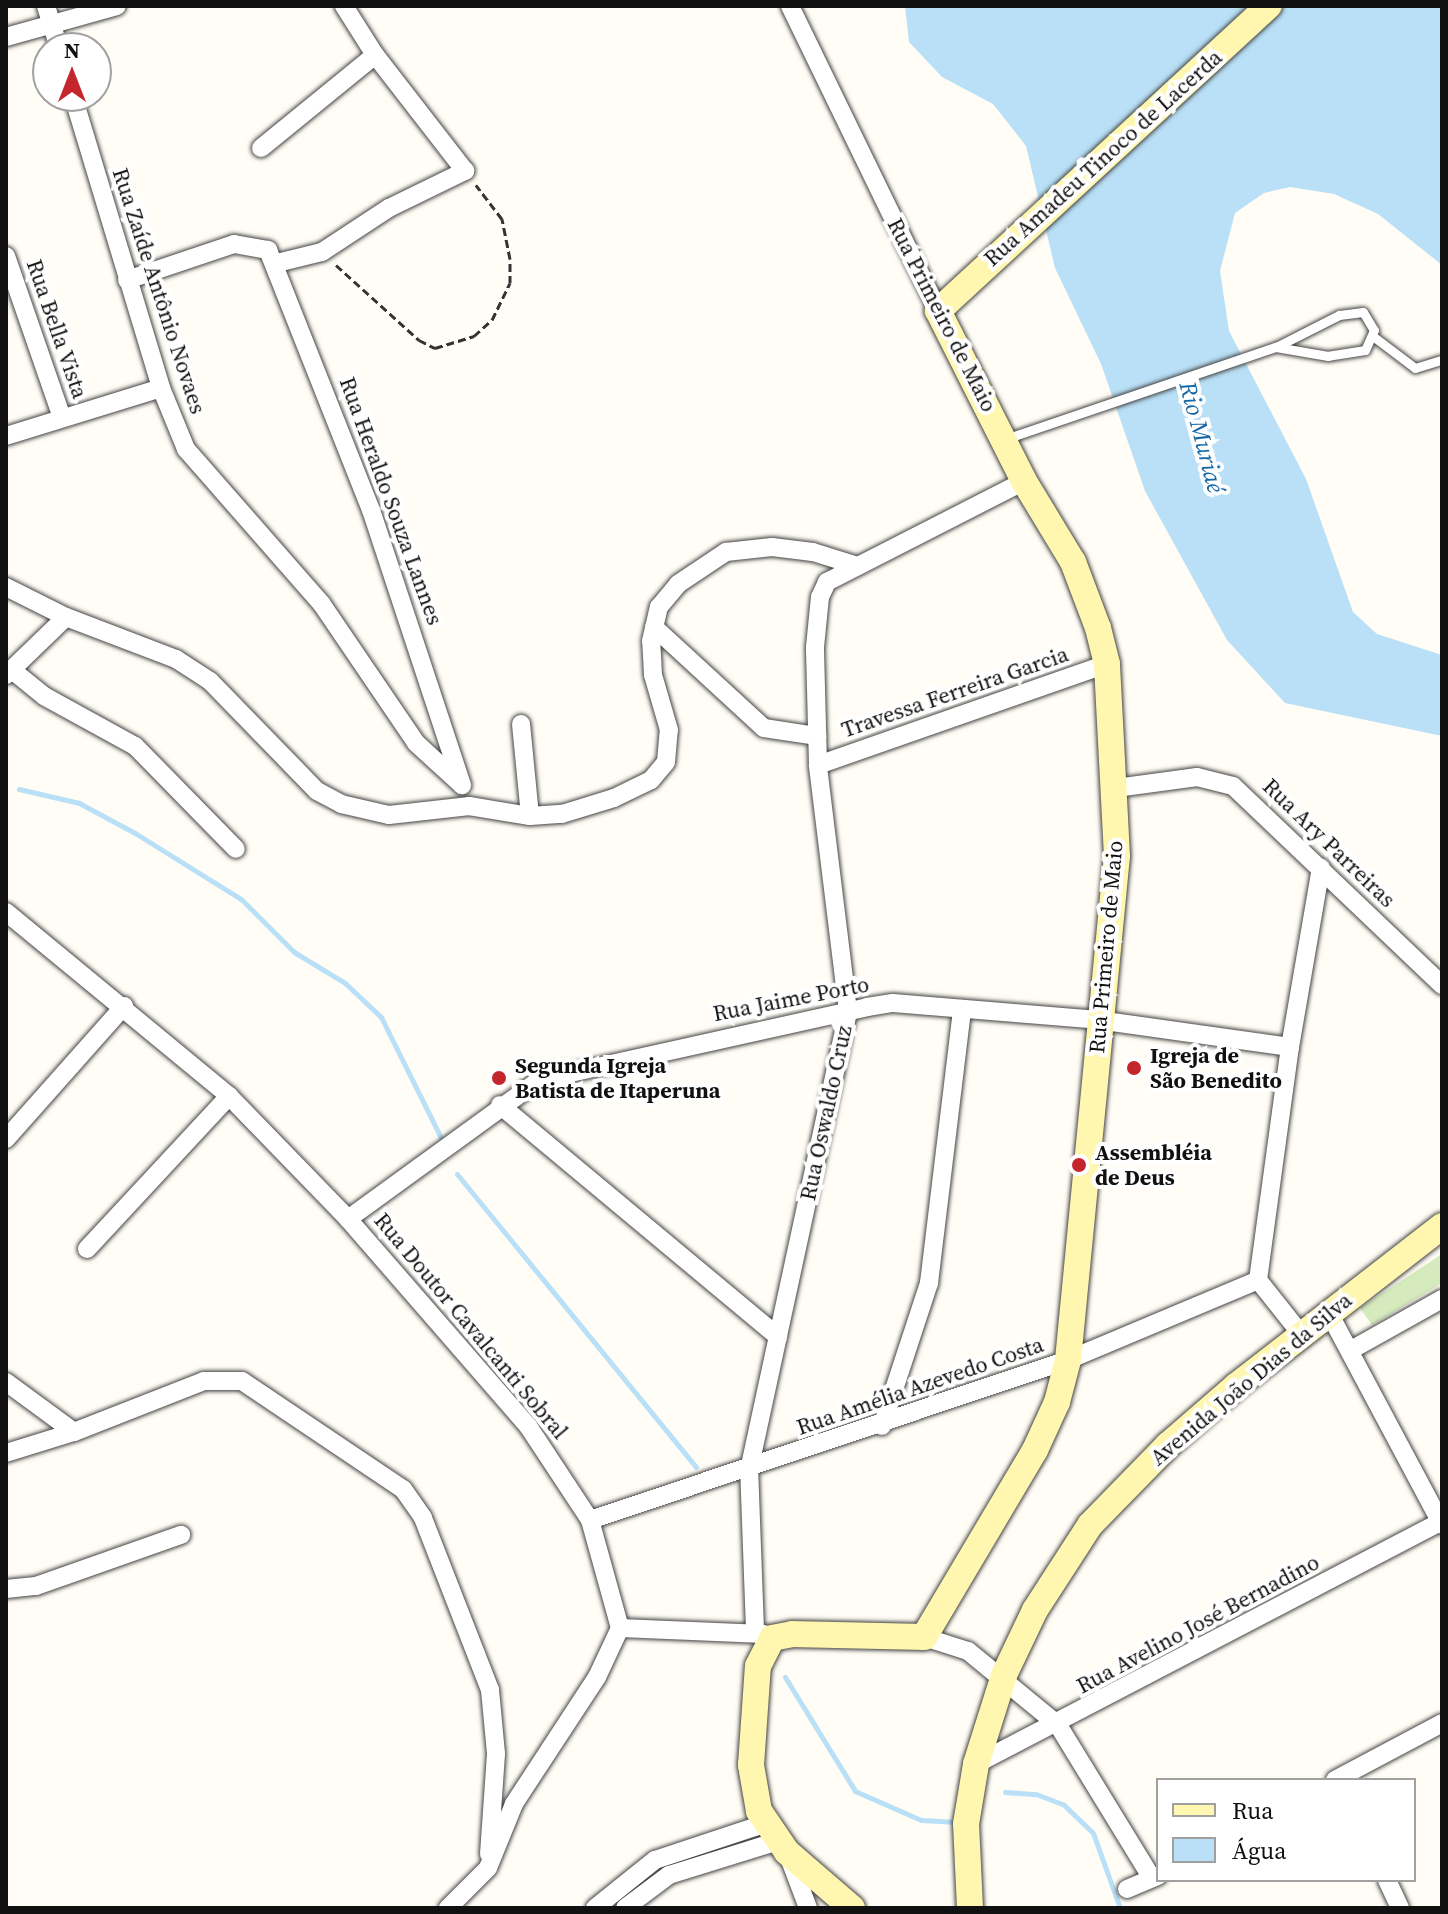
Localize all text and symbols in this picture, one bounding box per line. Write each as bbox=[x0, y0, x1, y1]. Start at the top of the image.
north arrow bbox=[32, 32, 112, 112]
text: N bbox=[64, 35, 80, 65]
street label: Rua Amadeu Tinoco de Lacerda bbox=[978, 44, 1228, 272]
street label: Rua Zaíde Antônio Novaes bbox=[107, 165, 211, 417]
street label: Rua Primeiro de Maio bbox=[882, 214, 1002, 416]
street label: Rua Bella Vista bbox=[21, 256, 93, 402]
street label: Rua Heraldo Souza Lannes bbox=[334, 373, 448, 629]
water label: Rio Muriaé bbox=[1173, 378, 1231, 496]
street label: Travessa Ferreira Garcia bbox=[838, 641, 1072, 743]
street label: Rua Ary Parreiras bbox=[1257, 773, 1401, 913]
street label: Rua Primeiro de Maio bbox=[1084, 839, 1128, 1055]
street label: Rua Jaime Porto bbox=[711, 971, 871, 1027]
street label: Rua Oswaldo Cruz bbox=[795, 1023, 857, 1203]
place label: Igreja de São Benedito bbox=[1150, 1042, 1282, 1094]
place label: Segunda Igreja Batista de Itaperuna bbox=[515, 1052, 720, 1104]
marker: Igreja de São Benedito bbox=[1125, 1059, 1143, 1077]
marker: Segunda Igreja Batista de Itaperuna bbox=[490, 1069, 508, 1087]
place label: Assembléia de Deus bbox=[1095, 1139, 1212, 1190]
marker: Assembléia de Deus bbox=[1070, 1156, 1088, 1174]
street label: Rua Doutor Cavalcanti Sobral bbox=[369, 1208, 573, 1444]
street label: Avenida João Dias da Silva bbox=[1145, 1287, 1357, 1471]
street label: Rua Amélia Azevedo Costa bbox=[793, 1331, 1047, 1441]
street label: Rua Avelino José Bernadino bbox=[1072, 1549, 1324, 1699]
legend bbox=[1156, 1778, 1416, 1882]
text: Rua bbox=[1232, 1794, 1274, 1827]
text: Água bbox=[1232, 1834, 1287, 1867]

